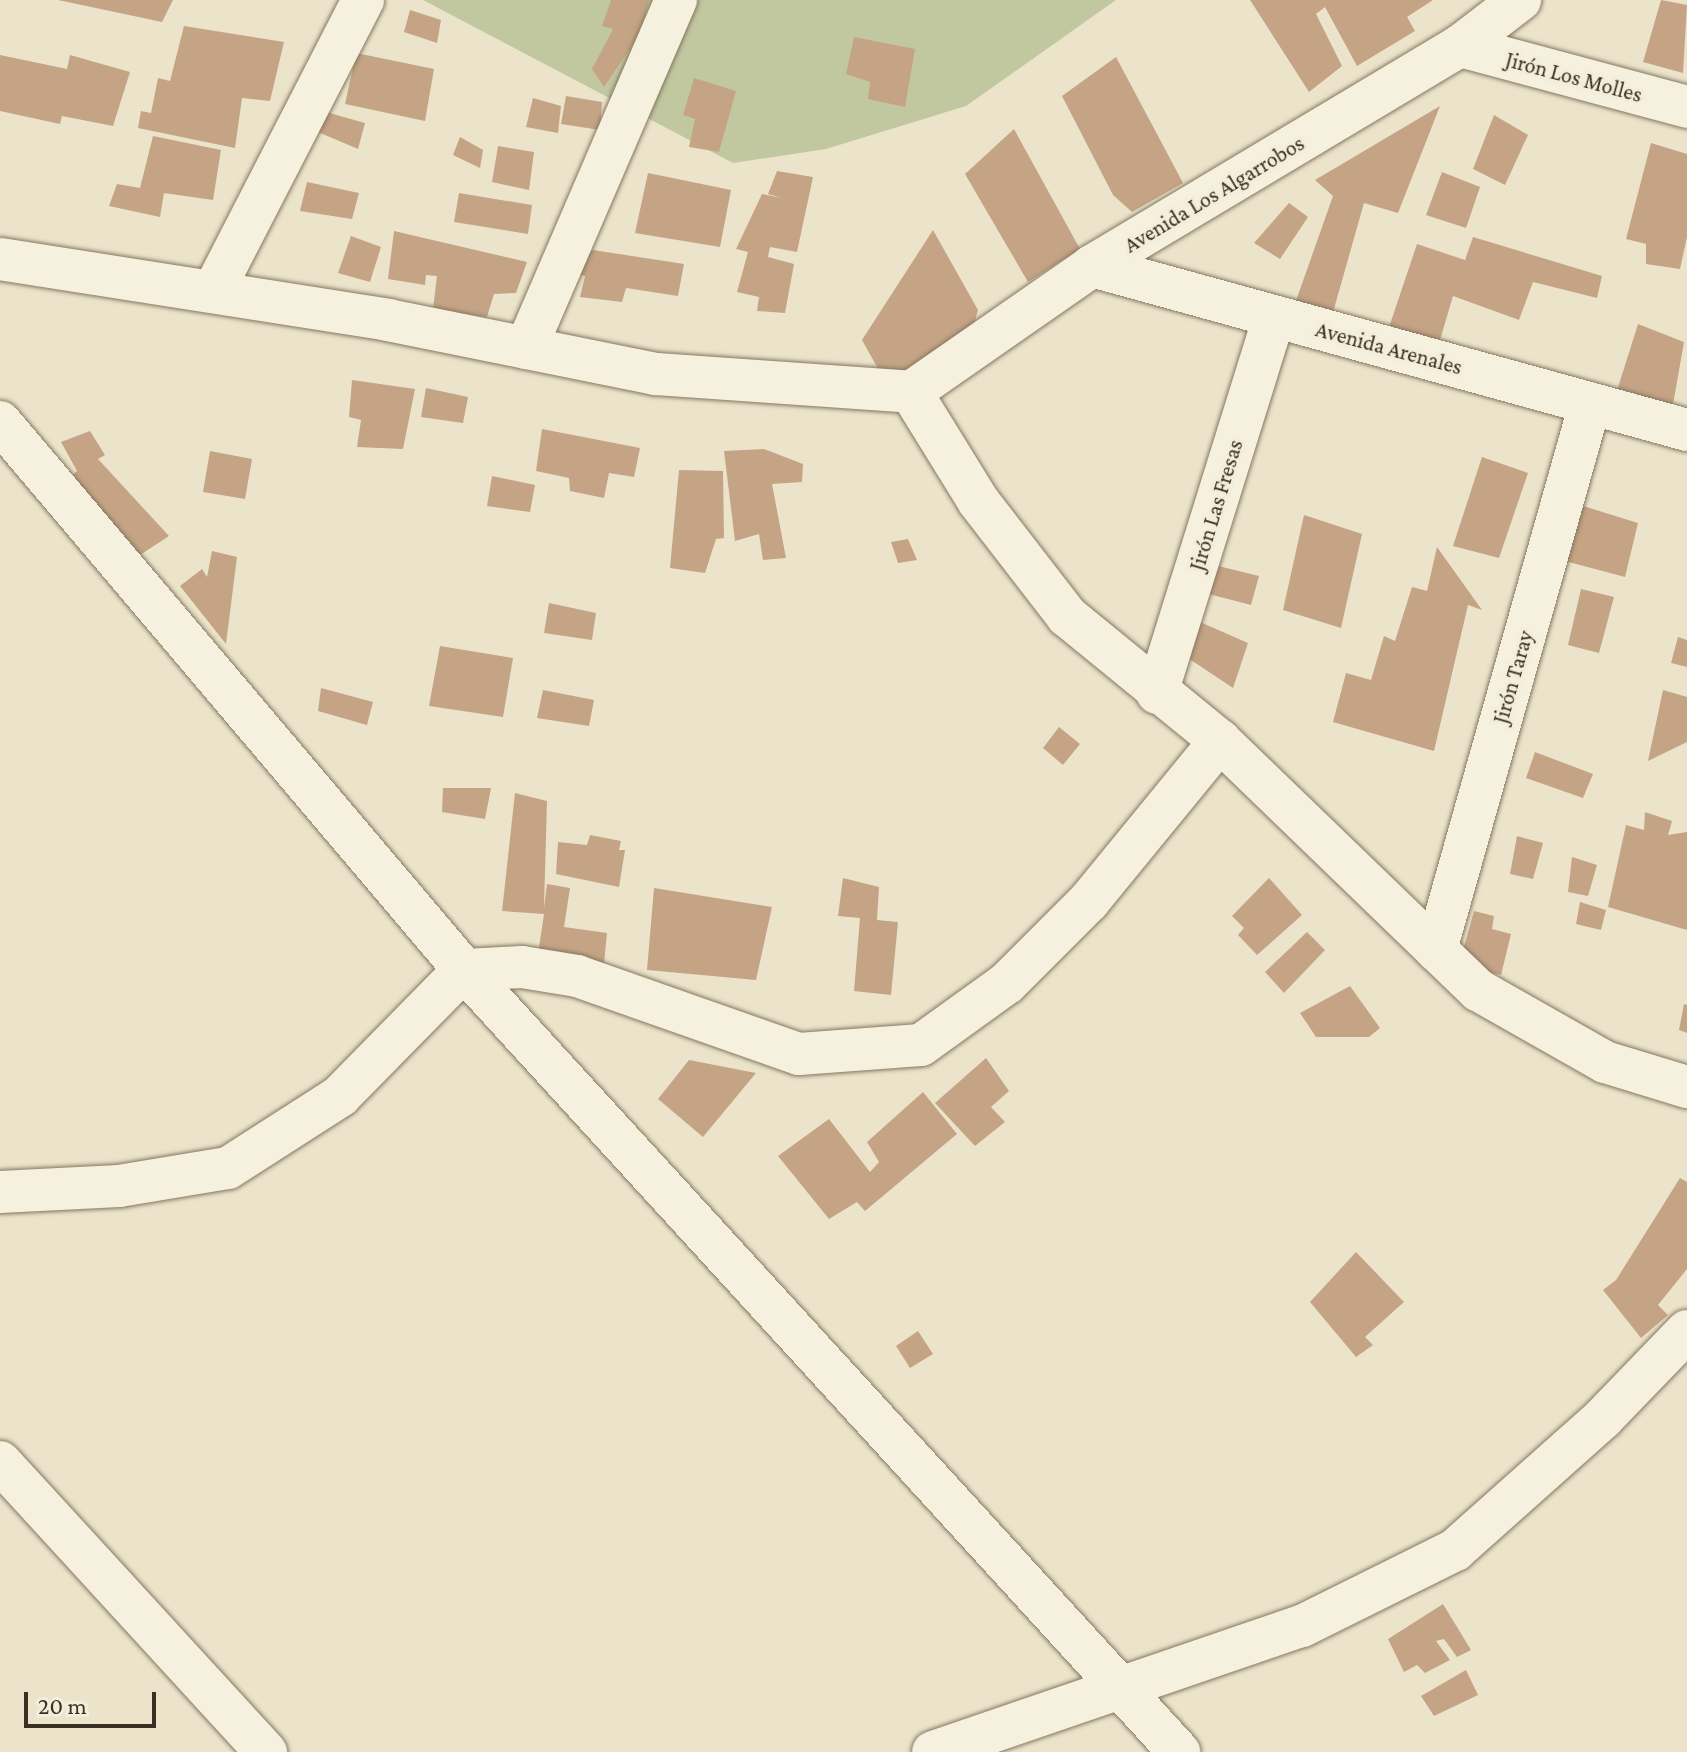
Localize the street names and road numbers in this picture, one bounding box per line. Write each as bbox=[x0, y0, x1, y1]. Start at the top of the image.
street label: Jirón Los Molles bbox=[1503, 46, 1645, 108]
street label: Avenida Los Algarrobos bbox=[1119, 130, 1309, 258]
street label: Avenida Arenales bbox=[1313, 316, 1465, 380]
street label: Jirón Las Fresas bbox=[1184, 436, 1248, 574]
street label: Jirón Taray bbox=[1487, 627, 1539, 727]

